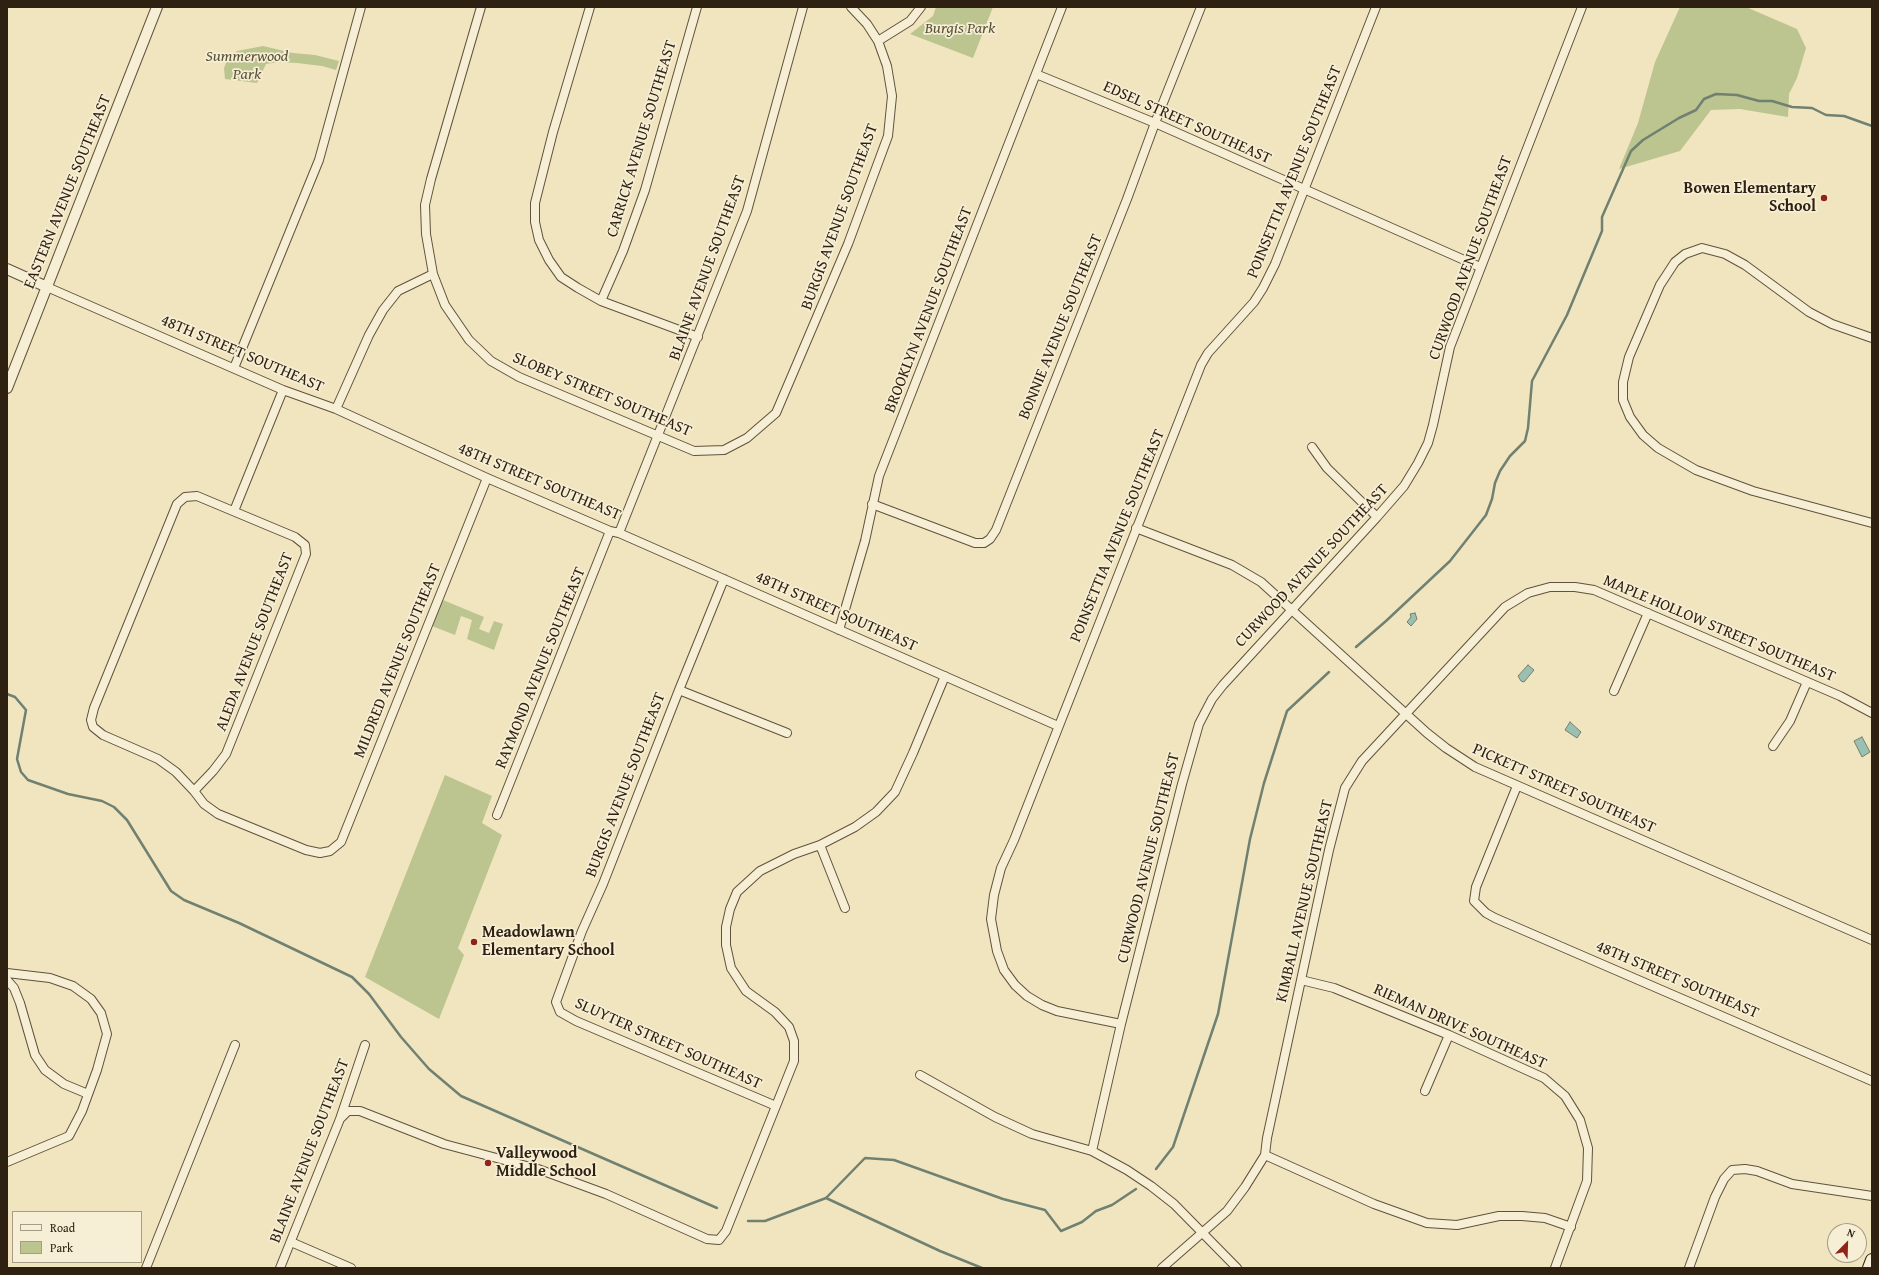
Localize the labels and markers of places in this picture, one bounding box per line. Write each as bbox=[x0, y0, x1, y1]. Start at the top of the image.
place label: Bowen Elementary School bbox=[1684, 179, 1816, 217]
marker: Bowen Elementary School bbox=[1819, 193, 1829, 203]
place label: Meadowlawn Elementary School bbox=[482, 923, 615, 961]
marker: Meadowlawn Elementary School bbox=[469, 937, 479, 947]
place label: Valleywood Middle School bbox=[496, 1144, 596, 1182]
marker: Valleywood Middle School bbox=[483, 1158, 493, 1168]

